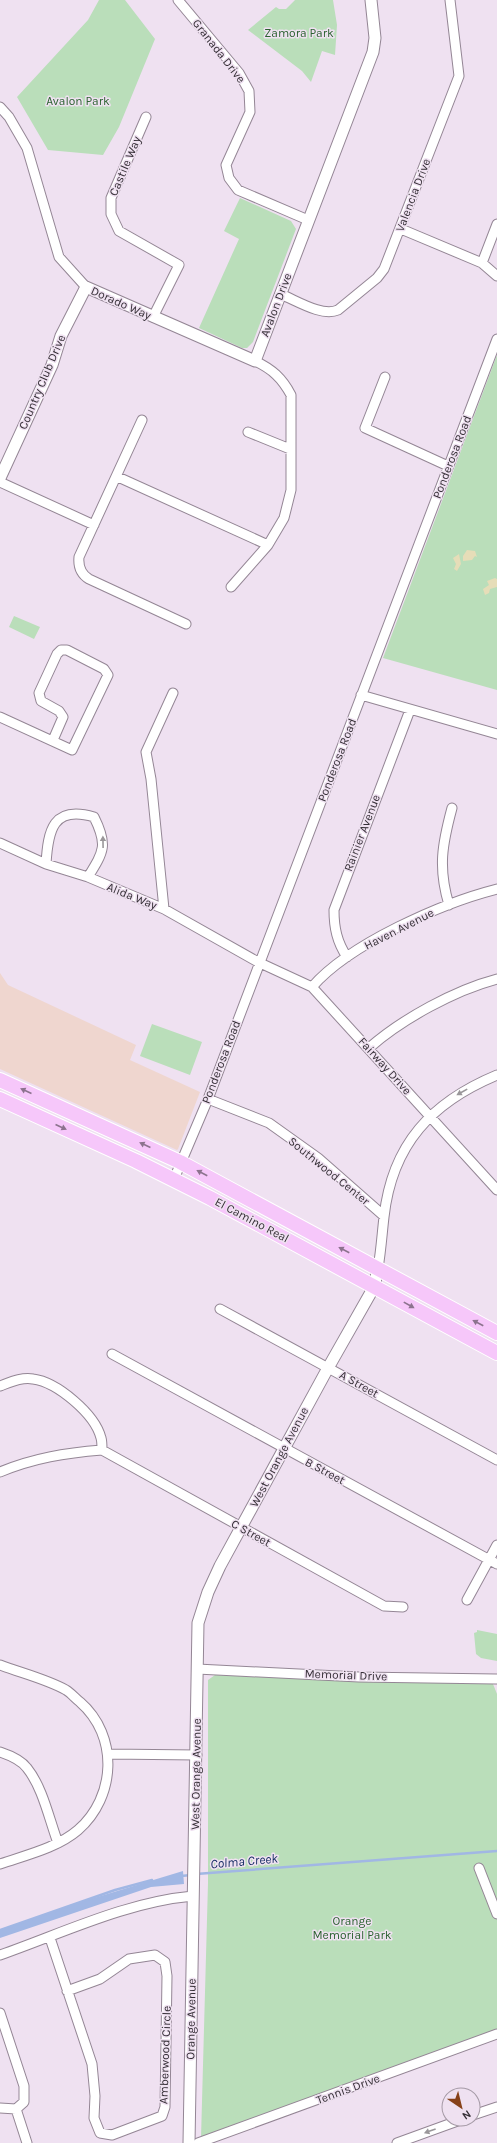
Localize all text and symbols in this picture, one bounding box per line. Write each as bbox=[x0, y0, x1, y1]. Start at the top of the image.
street label: Granada Drive bbox=[190, 16, 248, 86]
park label: Zamora Park bbox=[264, 26, 334, 40]
park label: Avalon Park bbox=[46, 94, 110, 108]
street label: Castile Way bbox=[106, 134, 144, 198]
street label: Valencia Drive bbox=[393, 157, 433, 233]
street label: Avalon Drive bbox=[257, 271, 295, 339]
street label: Dorado Way bbox=[89, 283, 154, 323]
street label: Country Club Drive bbox=[16, 332, 68, 432]
street label: Ponderosa Road bbox=[430, 413, 474, 501]
street label: Ponderosa Road bbox=[315, 716, 359, 804]
street label: Rainier Avenue bbox=[341, 793, 383, 873]
one-way arrow bbox=[100, 835, 106, 848]
street label: Alida Way bbox=[105, 880, 160, 913]
street label: Haven Avenue bbox=[362, 905, 436, 953]
street label: Ponderosa Road bbox=[199, 1018, 243, 1106]
street label: Fairway Drive bbox=[356, 1034, 414, 1098]
one-way arrow bbox=[21, 1088, 32, 1094]
one-way arrow bbox=[456, 1088, 468, 1095]
one-way arrow bbox=[55, 1124, 67, 1130]
street label: Southwood Center bbox=[286, 1134, 373, 1208]
one-way arrow bbox=[139, 1142, 150, 1148]
one-way arrow bbox=[197, 1170, 208, 1177]
street label: El Camino Real bbox=[213, 1195, 291, 1245]
one-way arrow bbox=[338, 1246, 350, 1253]
one-way arrow bbox=[403, 1302, 415, 1309]
one-way arrow bbox=[472, 1319, 484, 1326]
street label: A Street bbox=[337, 1368, 381, 1401]
street label: West Orange Avenue bbox=[247, 1405, 311, 1509]
street label: B Street bbox=[303, 1455, 348, 1488]
street label: C Street bbox=[229, 1516, 274, 1550]
street label: Memorial Drive bbox=[304, 1667, 388, 1683]
street label: West Orange Avenue bbox=[188, 1718, 204, 1830]
water label: Colma Creek bbox=[210, 1851, 279, 1871]
park label: Orange Memorial Park bbox=[312, 1914, 392, 1942]
street label: Orange Avenue bbox=[183, 1978, 199, 2060]
street label: Amberwood Circle bbox=[156, 2006, 174, 2104]
street label: Tennis Drive bbox=[314, 2071, 382, 2107]
north arrow bbox=[441, 2087, 481, 2127]
text: N bbox=[459, 2107, 473, 2122]
one-way arrow bbox=[424, 2128, 436, 2134]

